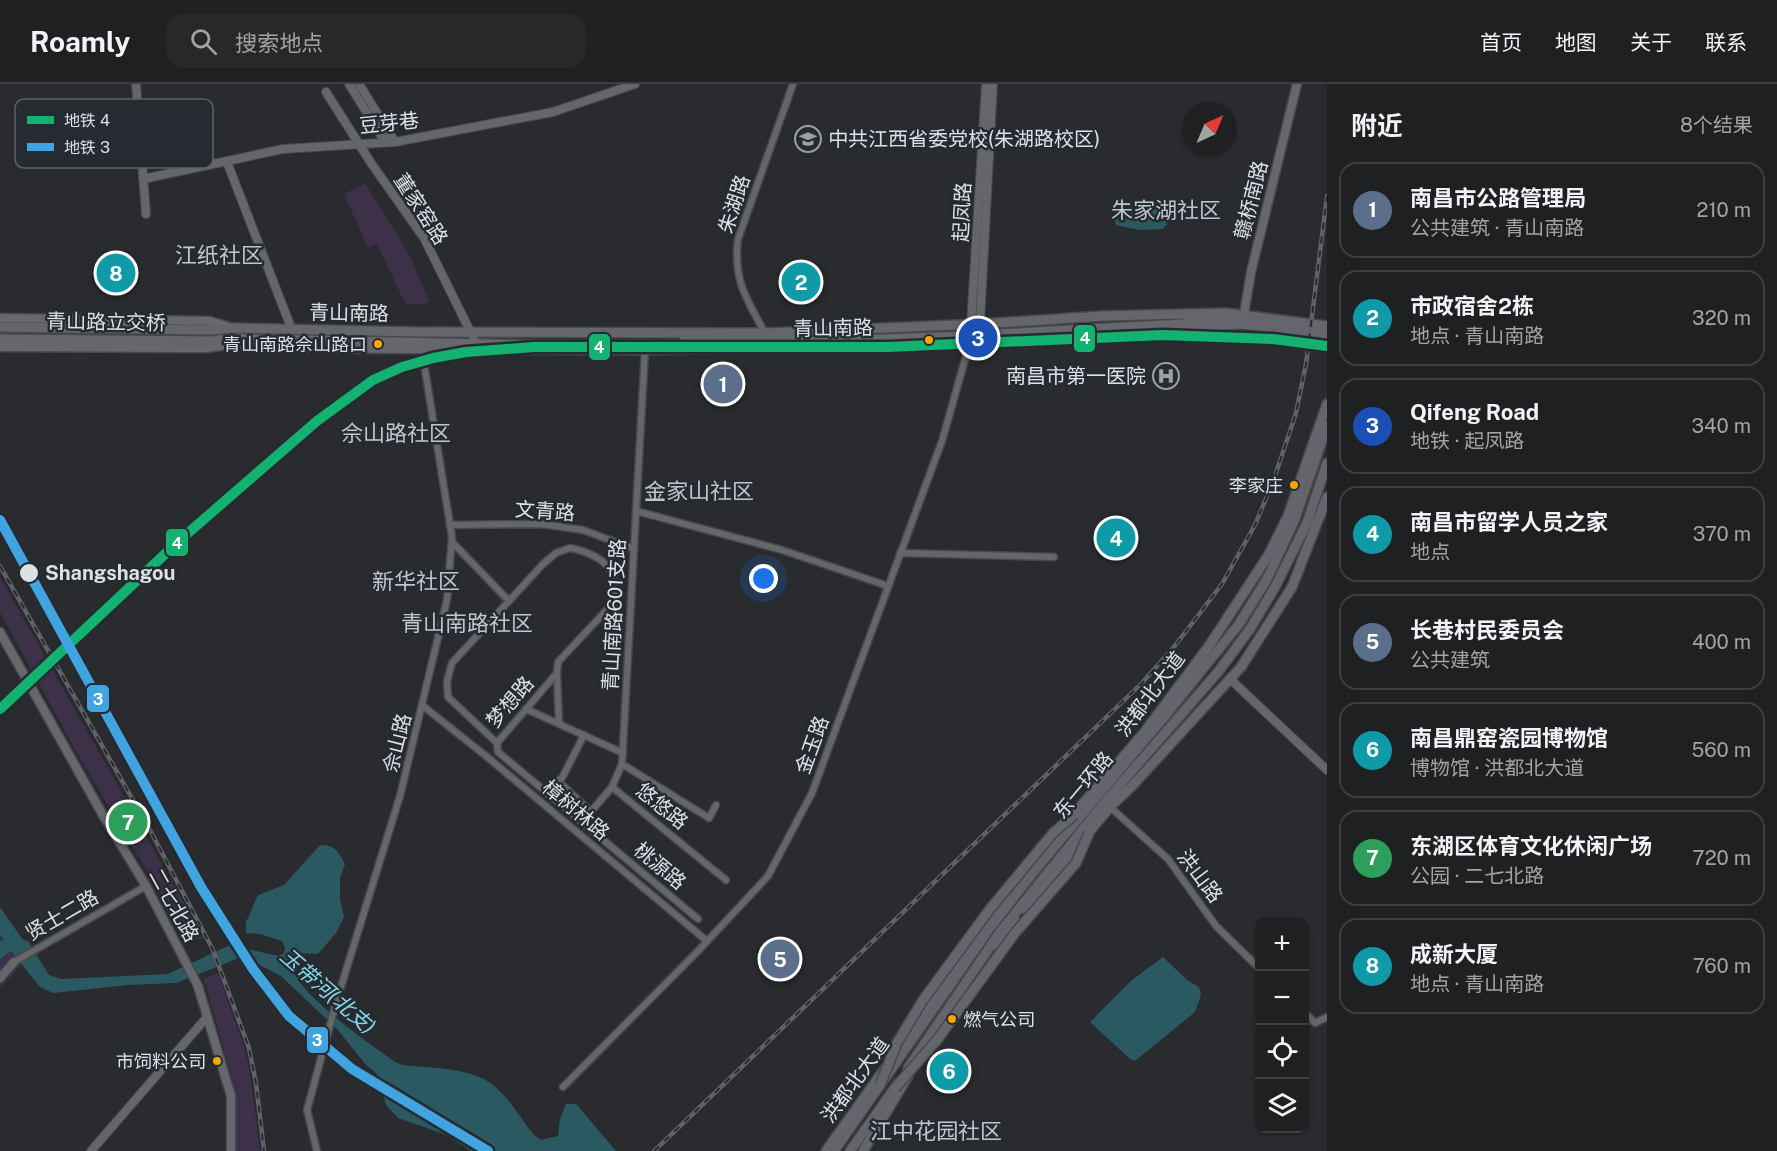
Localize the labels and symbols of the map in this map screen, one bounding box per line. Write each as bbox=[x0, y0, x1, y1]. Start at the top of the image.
legend bbox=[15, 99, 213, 168]
north arrow bbox=[1183, 102, 1237, 156]
street label: 豆芽巷 bbox=[358, 108, 420, 138]
text: 地铁 4 bbox=[64, 111, 110, 130]
school or university icon: 中共江西省委党校(朱湖路校区) bbox=[793, 124, 823, 154]
place label: 中共江西省委党校(朱湖路校区) bbox=[828, 127, 1100, 151]
text: 地铁 3 bbox=[64, 138, 110, 157]
street label: 赣桥南路 bbox=[1230, 158, 1272, 242]
street label: 董家窑路 bbox=[389, 169, 453, 249]
street label: 朱湖路 bbox=[713, 172, 755, 236]
street label: 起凤路 bbox=[948, 181, 976, 243]
district label: 朱家湖社区 bbox=[1111, 197, 1221, 223]
district label: 江纸社区 bbox=[175, 242, 263, 268]
pin: 8 bbox=[96, 250, 136, 296]
pin: 2 bbox=[782, 260, 820, 304]
street label: 青山南路 bbox=[309, 300, 389, 326]
street label: 青山路立交桥 bbox=[46, 309, 166, 335]
street label: 青山南路 bbox=[793, 315, 873, 341]
pin: 3 bbox=[958, 316, 998, 360]
line badge: 4 bbox=[1073, 324, 1096, 353]
text: 4 bbox=[1080, 329, 1091, 348]
line badge: 4 bbox=[588, 333, 611, 361]
place label: 青山南路佘山路口 bbox=[223, 334, 367, 355]
unlabelled marker bbox=[923, 334, 935, 346]
marker: 青山南路佘山路口 bbox=[372, 338, 384, 350]
text: 4 bbox=[594, 338, 605, 357]
hospital icon: 南昌市第一医院 bbox=[1151, 361, 1181, 391]
pin: 1 bbox=[704, 362, 742, 406]
place label: 南昌市第一医院 bbox=[1006, 364, 1146, 388]
district label: 佘山路社区 bbox=[341, 420, 451, 446]
place label: 李家庄 bbox=[1229, 475, 1283, 496]
district label: 金家山社区 bbox=[644, 478, 754, 504]
marker: 李家庄 bbox=[1288, 479, 1300, 491]
street label: 文青路 bbox=[514, 497, 576, 525]
pin: 4 bbox=[1096, 516, 1136, 560]
line badge: 4 bbox=[165, 528, 189, 557]
text: 4 bbox=[172, 534, 183, 553]
street label: 青山南路601支路 bbox=[598, 538, 630, 692]
place label: Shangshagou bbox=[45, 561, 175, 585]
marker: Shangshagou bbox=[18, 562, 40, 584]
your location bbox=[749, 564, 778, 593]
district label: 新华社区 bbox=[372, 568, 460, 594]
district label: 青山南路社区 bbox=[401, 610, 533, 636]
street label: 洪都北大道 bbox=[1110, 647, 1190, 741]
street label: 梦想路 bbox=[481, 671, 539, 733]
line badge: 3 bbox=[86, 684, 110, 713]
text: 3 bbox=[93, 690, 103, 709]
street label: 佘山路 bbox=[378, 711, 416, 775]
street label: 金玉路 bbox=[790, 713, 834, 777]
street label: 东一环路 bbox=[1048, 747, 1118, 823]
street label: 樟树林路 bbox=[538, 775, 614, 845]
street label: 悠悠路 bbox=[631, 778, 693, 834]
pin: 7 bbox=[108, 800, 148, 844]
street label: 桃源路 bbox=[629, 838, 691, 894]
street label: 洪山路 bbox=[1172, 845, 1228, 907]
street label: 二七北路 bbox=[144, 864, 204, 946]
street label: 贤士二路 bbox=[21, 885, 103, 945]
pin: 5 bbox=[760, 936, 800, 982]
water label: 玉带河(北支) bbox=[275, 943, 381, 1039]
place label: 燃气公司 bbox=[963, 1009, 1035, 1030]
marker: 燃气公司 bbox=[946, 1013, 958, 1025]
line badge: 3 bbox=[306, 1026, 329, 1054]
text: 3 bbox=[312, 1031, 322, 1050]
street label: 洪都北大道 bbox=[816, 1032, 894, 1128]
pin: 6 bbox=[930, 1048, 968, 1094]
place label: 市饲料公司 bbox=[116, 1051, 206, 1072]
marker: 市饲料公司 bbox=[211, 1055, 223, 1067]
district label: 江中花园社区 bbox=[870, 1118, 1002, 1144]

